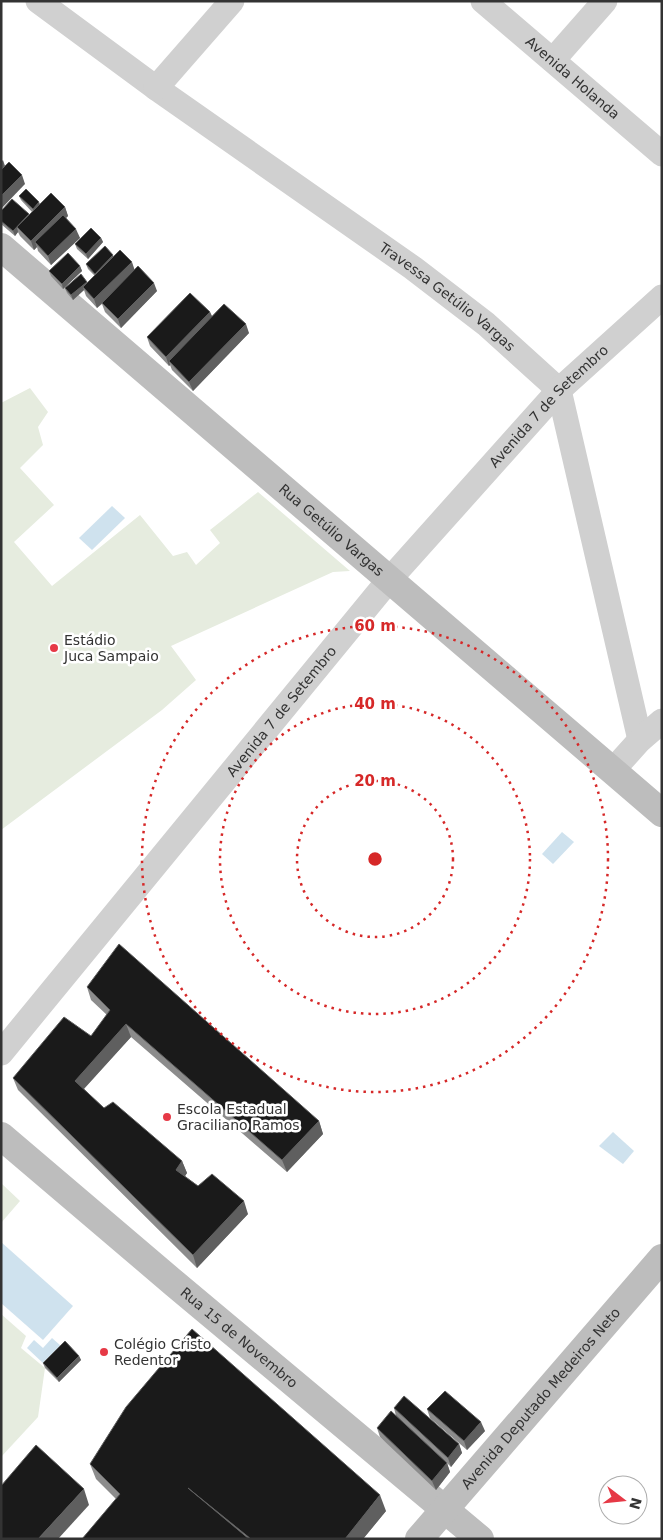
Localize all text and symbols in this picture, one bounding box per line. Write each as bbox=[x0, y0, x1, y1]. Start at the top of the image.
street label: Avenida Holanda bbox=[523, 33, 623, 122]
street label: Travessa Getúlio Vargas bbox=[376, 238, 518, 354]
street label: Avenida 7 de Setembro bbox=[486, 342, 611, 470]
street label: Rua Getúlio Vargas bbox=[276, 481, 387, 579]
text: 60 m bbox=[354, 617, 396, 635]
place label: Estádio Juca Sampaio bbox=[63, 632, 159, 664]
marker: Estádio Juca Sampaio bbox=[48, 642, 60, 654]
street label: Avenida 7 de Setembro bbox=[223, 643, 339, 780]
text: 40 m bbox=[354, 695, 396, 713]
text: 20 m bbox=[354, 772, 396, 790]
centre of rings bbox=[366, 850, 384, 868]
place label: Escola Estadual Graciliano Ramos bbox=[177, 1101, 300, 1133]
marker: Escola Estadual Graciliano Ramos bbox=[161, 1111, 173, 1123]
street label: Rua 15 de Novembro bbox=[177, 1284, 301, 1391]
street label: Avenida Deputado Medeiros Neto bbox=[458, 1304, 623, 1492]
place label: Colégio Cristo Redentor bbox=[114, 1336, 211, 1368]
marker: Colégio Cristo Redentor bbox=[98, 1346, 110, 1358]
north arrow bbox=[598, 1475, 648, 1525]
text: N bbox=[626, 1496, 645, 1511]

